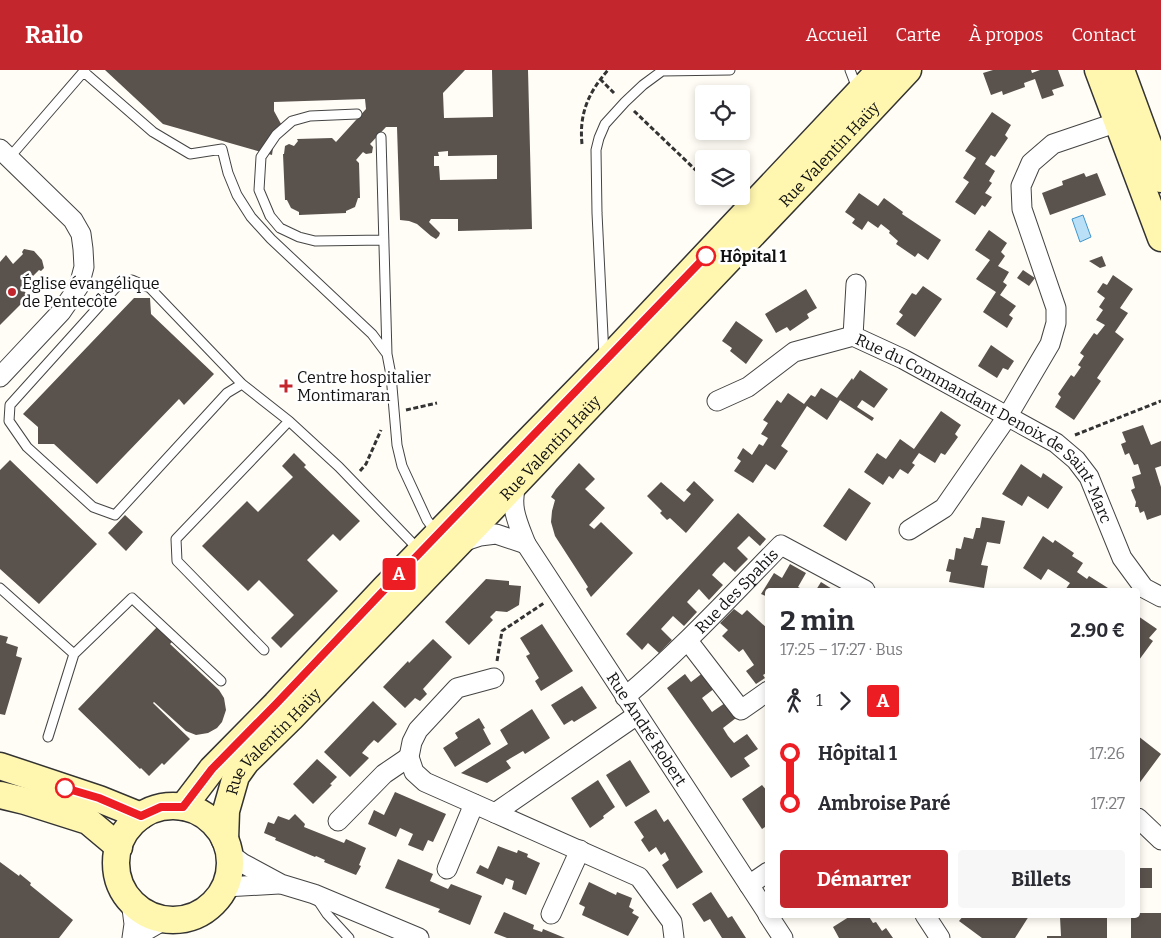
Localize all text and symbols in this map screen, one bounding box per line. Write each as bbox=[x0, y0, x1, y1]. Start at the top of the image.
text: Railo bbox=[25, 21, 83, 49]
text: Accueil bbox=[806, 24, 868, 46]
text: Carte bbox=[896, 24, 941, 46]
text: À propos bbox=[969, 24, 1043, 46]
text: Contact bbox=[1071, 24, 1136, 46]
map controls bbox=[695, 85, 750, 205]
button: locate bbox=[695, 85, 750, 140]
street label: Rue Valentin Haüy bbox=[775, 97, 883, 210]
button: layers bbox=[695, 150, 750, 205]
marker: Hôpital 1 bbox=[696, 246, 716, 266]
place label: Hôpital 1 bbox=[720, 247, 786, 266]
place label: Église évangélique de Pentecôte bbox=[22, 273, 160, 311]
marker: Église évangélique de Pentecôte bbox=[6, 286, 18, 298]
street label: Rue du Commandant Denoix de Saint-Marc bbox=[853, 329, 1116, 526]
place label: Centre hospitalier Montimaran bbox=[297, 368, 431, 405]
marker: Centre hospitalier Montimaran bbox=[279, 379, 293, 393]
street label: Rue Valentin Haüy bbox=[496, 391, 605, 504]
street label: Rue des Spahis bbox=[691, 544, 782, 637]
line badge: A bbox=[383, 558, 415, 590]
text: A bbox=[393, 563, 405, 585]
text: 2 min bbox=[780, 604, 854, 637]
text: 2.90 € bbox=[1070, 619, 1125, 642]
text: 17:25 – 17:27 · Bus bbox=[780, 640, 903, 659]
street label: Rue André Robert bbox=[603, 669, 691, 789]
street label: Rue Valentin Haüy bbox=[222, 684, 325, 797]
icon: walk bbox=[780, 687, 808, 715]
icon: forward bbox=[831, 687, 859, 715]
text: A bbox=[877, 690, 889, 712]
text: 1 bbox=[816, 691, 823, 710]
text: Hôpital 1 bbox=[818, 742, 897, 765]
text: 17:26 bbox=[1089, 744, 1125, 763]
unlabelled marker bbox=[55, 778, 75, 798]
text: Ambroise Paré bbox=[818, 792, 950, 815]
text: 17:27 bbox=[1091, 794, 1125, 813]
button: Démarrer bbox=[780, 850, 948, 908]
button: Billets bbox=[958, 850, 1125, 908]

